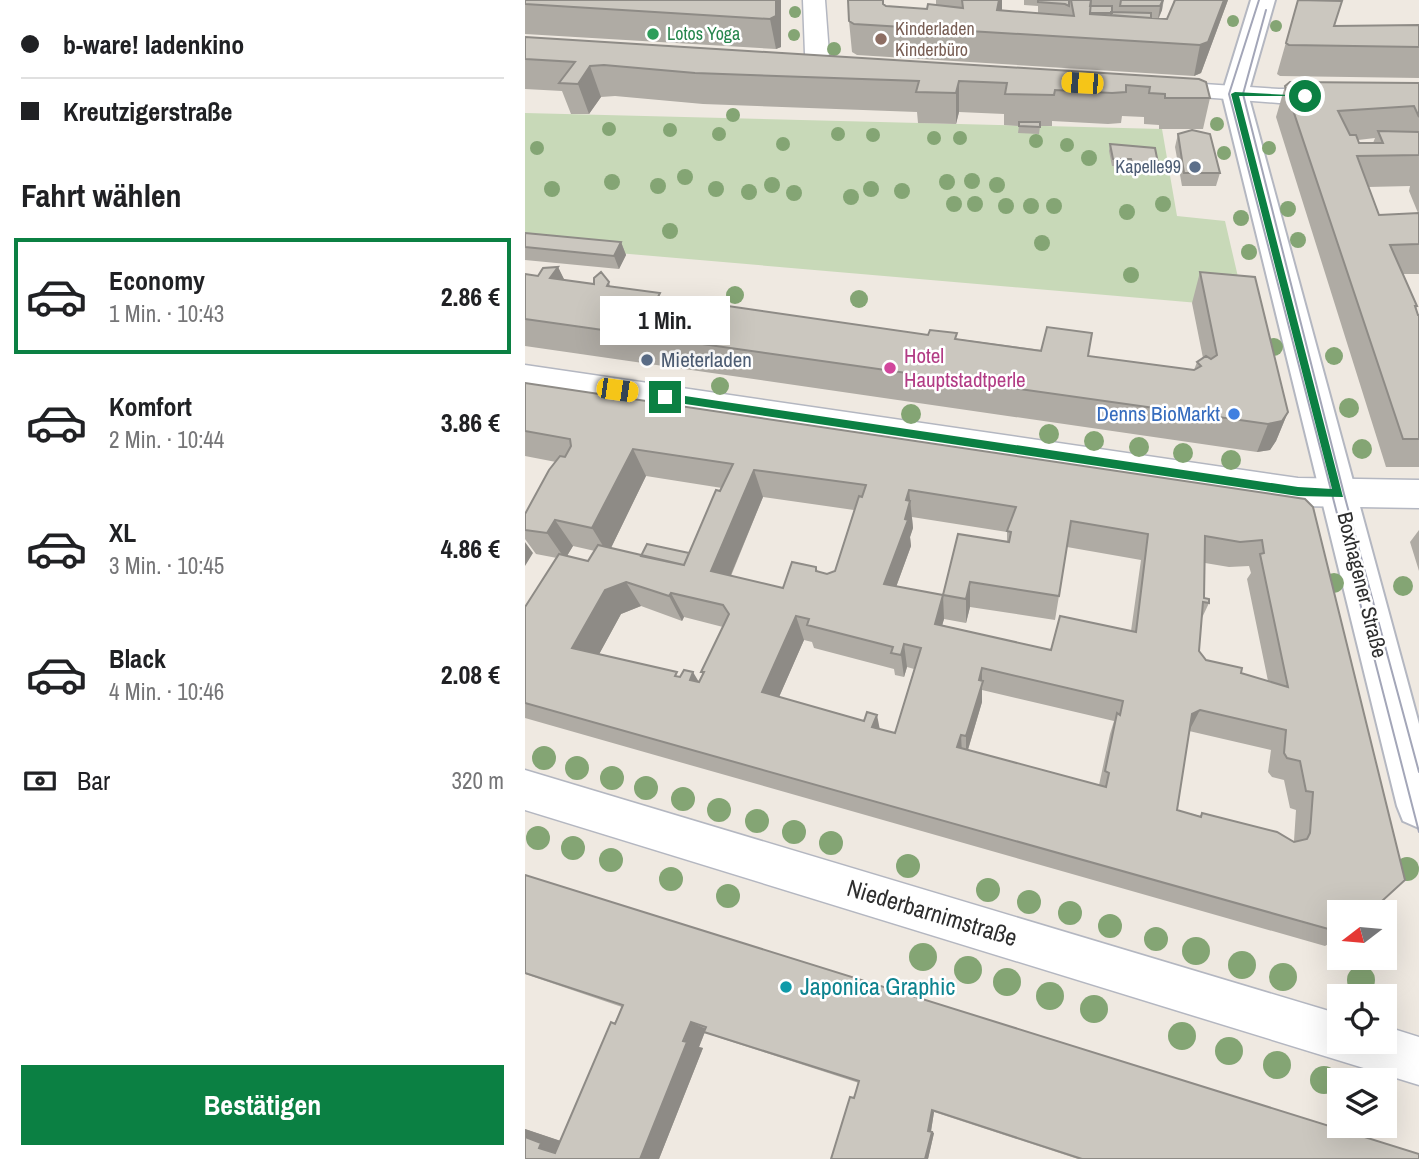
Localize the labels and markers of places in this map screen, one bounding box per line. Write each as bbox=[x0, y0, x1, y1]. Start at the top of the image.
place label: Kinderladen Kinderbüro bbox=[895, 16, 975, 62]
place label: Lotos Yoga bbox=[667, 21, 740, 46]
marker: Lotos Yoga bbox=[645, 26, 661, 42]
marker: Kinderladen Kinderbüro bbox=[873, 31, 889, 47]
place label: Kapelle99 bbox=[1115, 154, 1181, 179]
marker: Kapelle99 bbox=[1187, 159, 1203, 175]
place label: Hotel Hauptstadtperle bbox=[904, 341, 1026, 394]
place label: Mieterladen bbox=[661, 345, 752, 374]
marker: Mieterladen bbox=[639, 352, 655, 368]
marker: Hotel Hauptstadtperle bbox=[882, 360, 898, 376]
place label: Denns BioMarkt bbox=[1097, 399, 1220, 428]
marker: Denns BioMarkt bbox=[1226, 406, 1242, 422]
place label: Japonica Graphic bbox=[800, 970, 956, 1002]
marker: Japonica Graphic bbox=[778, 979, 794, 995]

